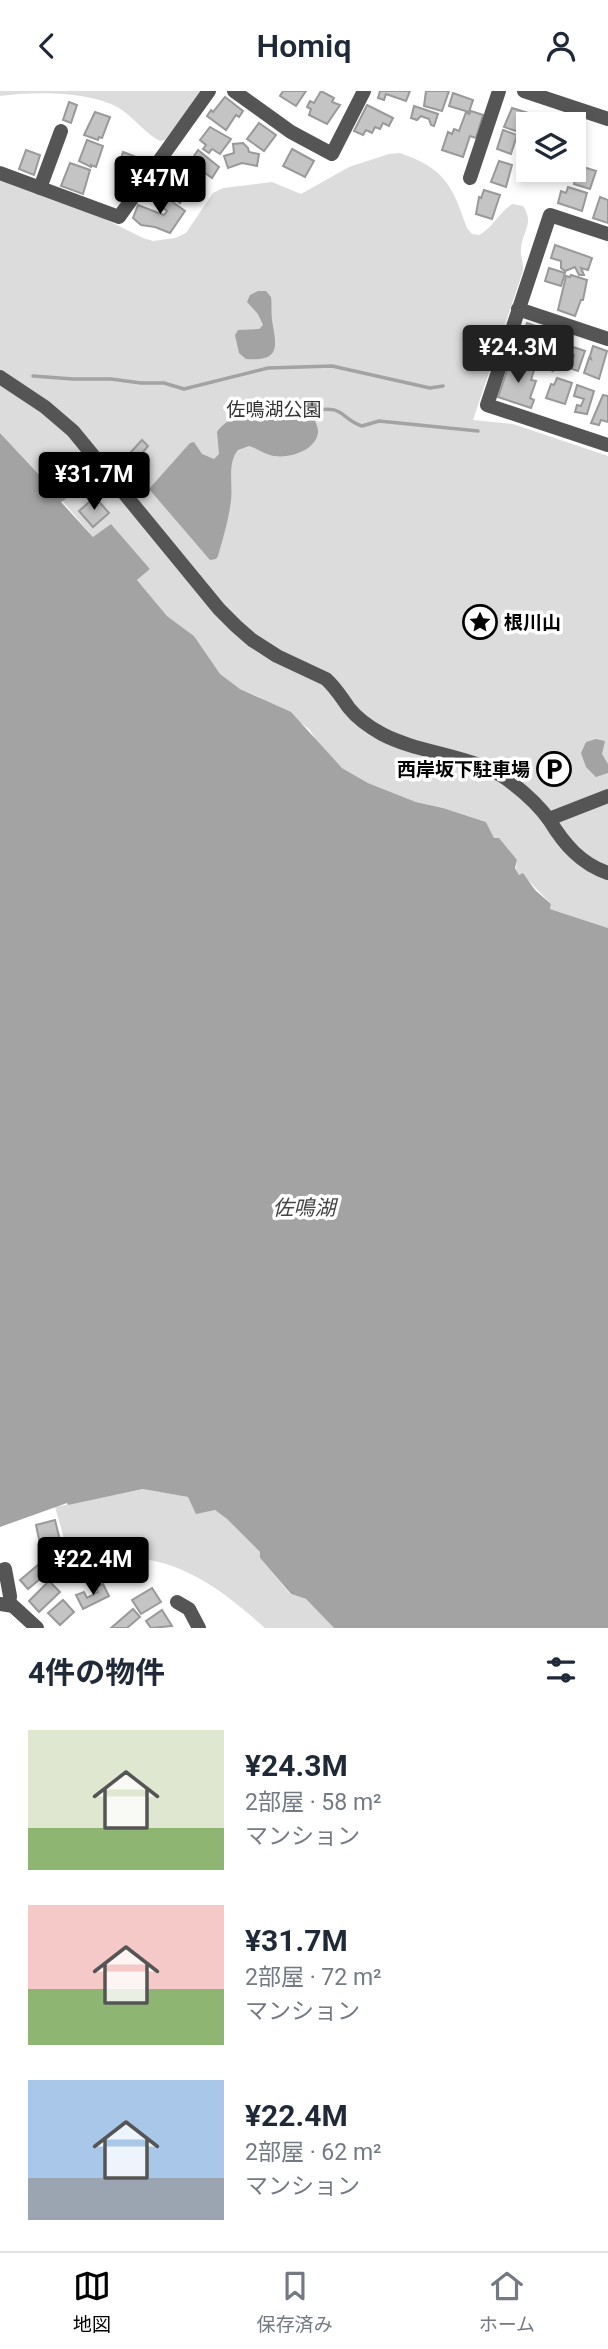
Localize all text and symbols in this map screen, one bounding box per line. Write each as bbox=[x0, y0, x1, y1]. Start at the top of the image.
icon: back bbox=[28, 27, 66, 65]
text: Homiq bbox=[257, 27, 351, 65]
icon: person bbox=[542, 27, 580, 65]
map controls bbox=[516, 112, 586, 182]
button: layers bbox=[516, 112, 586, 182]
pin: ¥47M bbox=[119, 157, 201, 216]
text: ¥47M bbox=[131, 165, 189, 192]
pin: ¥24.3M bbox=[461, 325, 575, 385]
text: ¥24.3M bbox=[479, 334, 557, 361]
park label: 佐鳴湖公園 bbox=[226, 398, 322, 421]
pin: ¥31.7M bbox=[37, 453, 151, 512]
text: ¥31.7M bbox=[55, 461, 133, 488]
place icon: 根川山 bbox=[461, 603, 499, 641]
place label: 根川山 bbox=[504, 611, 561, 634]
parking icon: 西岸坂下駐車場 bbox=[535, 750, 573, 788]
place label: 西岸坂下駐車場 bbox=[397, 758, 530, 781]
water label: 佐鳴湖 bbox=[273, 1196, 338, 1220]
pin: ¥22.4M bbox=[36, 1537, 150, 1597]
text: ¥22.4M bbox=[54, 1546, 132, 1573]
icon: filters bbox=[542, 1651, 580, 1689]
text: 4件の物件 bbox=[28, 1655, 165, 1690]
text: ¥24.3M bbox=[245, 1748, 348, 1783]
icon: home bbox=[84, 1758, 168, 1842]
text: 2部屋 · 58 m² bbox=[245, 1789, 382, 1816]
text: マンション bbox=[245, 1823, 360, 1850]
text: ¥31.7M bbox=[245, 1923, 348, 1958]
icon: home bbox=[84, 1933, 168, 2017]
text: 2部屋 · 72 m² bbox=[245, 1964, 382, 1991]
text: マンション bbox=[245, 1998, 360, 2025]
text: ¥22.4M bbox=[245, 2098, 348, 2133]
icon: home bbox=[84, 2108, 168, 2192]
text: 2部屋 · 62 m² bbox=[245, 2139, 382, 2166]
text: マンション bbox=[245, 2173, 360, 2200]
tab: 地図 bbox=[73, 2267, 111, 2336]
tab: 保存済み bbox=[257, 2267, 333, 2336]
tab: ホーム bbox=[479, 2267, 535, 2336]

